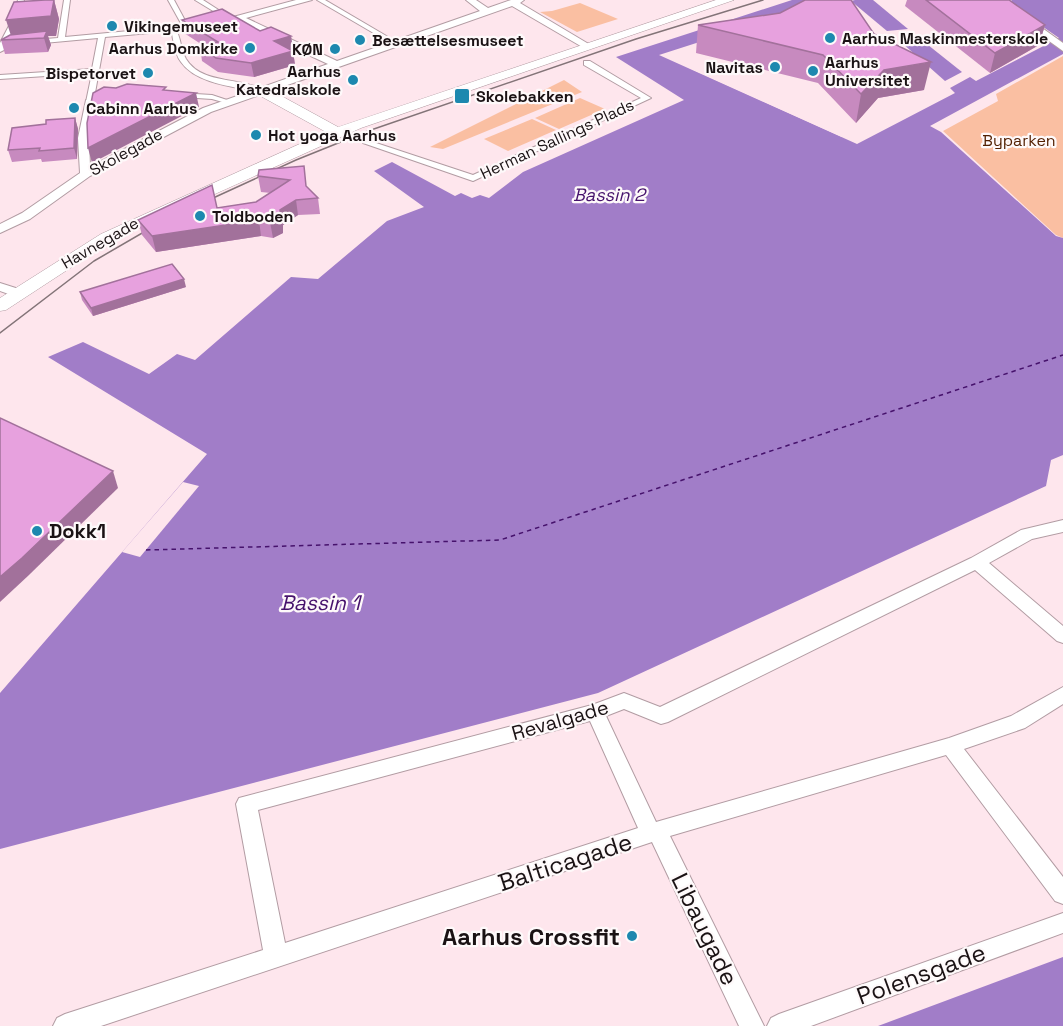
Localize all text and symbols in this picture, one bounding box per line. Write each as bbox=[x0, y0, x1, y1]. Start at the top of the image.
place label: Vikingemuseet bbox=[124, 16, 238, 37]
marker: Vikingemuseet bbox=[105, 19, 119, 33]
place label: Aarhus Maskinmesterskole bbox=[842, 28, 1048, 49]
place label: Besættelsesmuseet bbox=[372, 30, 523, 51]
marker: Aarhus Maskinmesterskole bbox=[823, 31, 837, 45]
marker: Besættelsesmuseet bbox=[353, 33, 367, 47]
place label: Aarhus Domkirke bbox=[109, 38, 238, 59]
place label: KØN bbox=[292, 39, 323, 60]
marker: Aarhus Domkirke bbox=[243, 41, 257, 55]
marker: KØN bbox=[328, 42, 342, 56]
place label: Aarhus Universitet bbox=[825, 52, 910, 91]
place label: Navitas bbox=[706, 57, 763, 78]
marker: Navitas bbox=[768, 60, 782, 74]
place label: Aarhus Katedralskole bbox=[236, 61, 341, 100]
place label: Bispetorvet bbox=[46, 63, 136, 84]
marker: Aarhus Universitet bbox=[806, 64, 820, 78]
marker: Bispetorvet bbox=[141, 66, 155, 80]
marker: Aarhus Katedralskole bbox=[346, 73, 360, 87]
place label: Skolebakken bbox=[476, 86, 574, 107]
marker: Skolebakken bbox=[453, 87, 471, 105]
street label: Herman Sallings Plads bbox=[477, 94, 637, 184]
place label: Cabinn Aarhus bbox=[86, 98, 197, 119]
marker: Cabinn Aarhus bbox=[67, 101, 81, 115]
street label: Skolegade bbox=[86, 123, 166, 181]
place label: Hot yoga Aarhus bbox=[268, 125, 396, 146]
marker: Hot yoga Aarhus bbox=[249, 128, 263, 142]
park label: Byparken bbox=[982, 130, 1056, 151]
water label: Bassin 2 bbox=[573, 183, 647, 206]
place label: Toldboden bbox=[212, 206, 293, 227]
marker: Toldboden bbox=[193, 209, 207, 223]
street label: Havnegade bbox=[57, 212, 143, 274]
place label: Dokk1 bbox=[49, 518, 106, 544]
marker: Dokk1 bbox=[30, 524, 44, 538]
water label: Bassin 1 bbox=[280, 589, 362, 616]
street label: Revalgade bbox=[508, 694, 612, 746]
street label: Balticagade bbox=[494, 826, 636, 898]
street label: Libaugade bbox=[665, 868, 745, 990]
place label: Aarhus Crossfit bbox=[442, 921, 620, 952]
marker: Aarhus Crossfit bbox=[625, 929, 639, 943]
street label: Polensgade bbox=[852, 936, 990, 1012]

